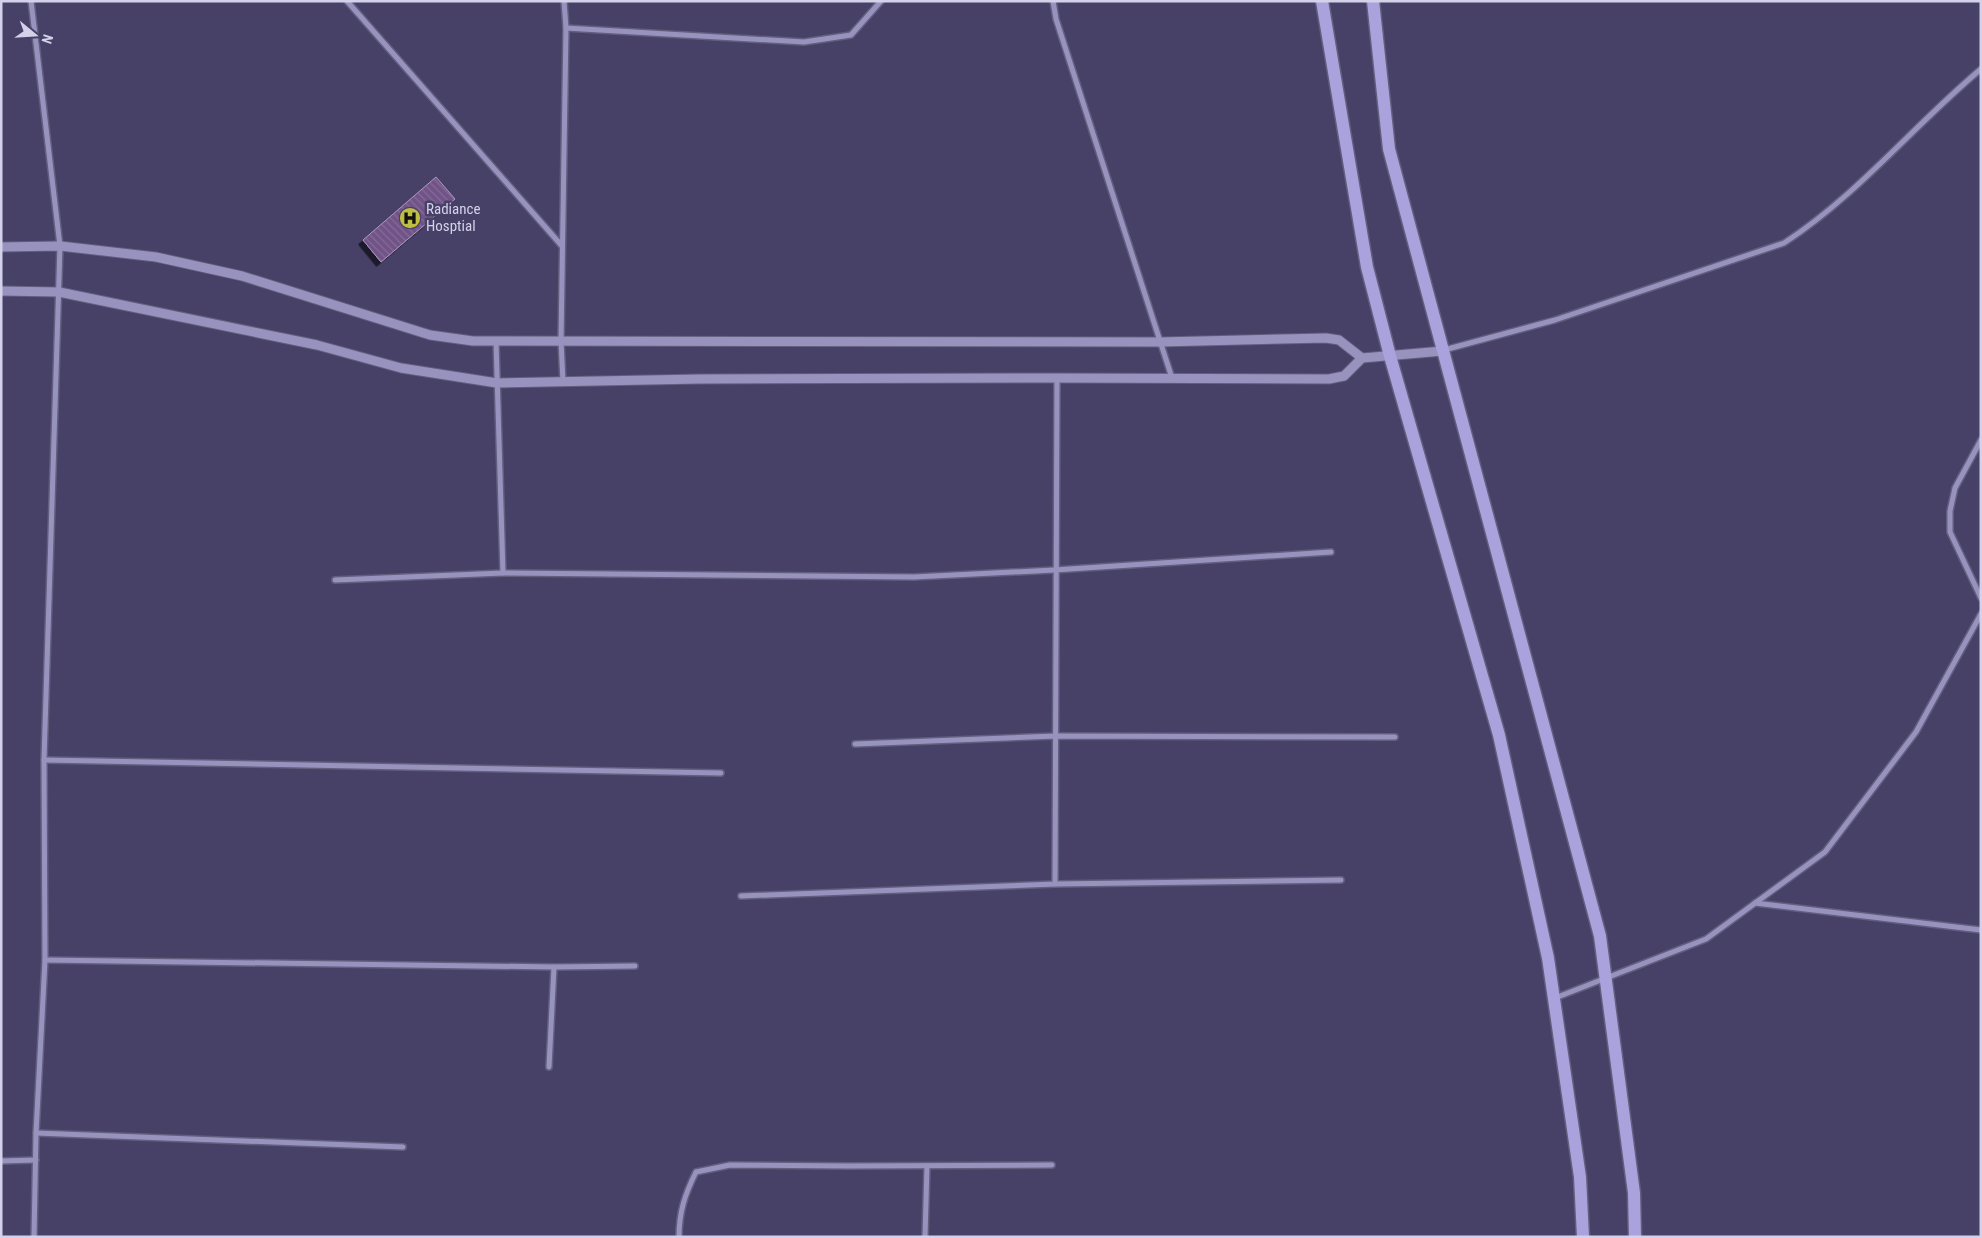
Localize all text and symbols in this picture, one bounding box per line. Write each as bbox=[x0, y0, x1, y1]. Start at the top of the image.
north arrow bbox=[10, 10, 60, 60]
text: N bbox=[38, 32, 56, 46]
place label: Radiance Hosptial bbox=[426, 200, 480, 235]
hospital icon: Radiance Hosptial bbox=[398, 206, 422, 230]

